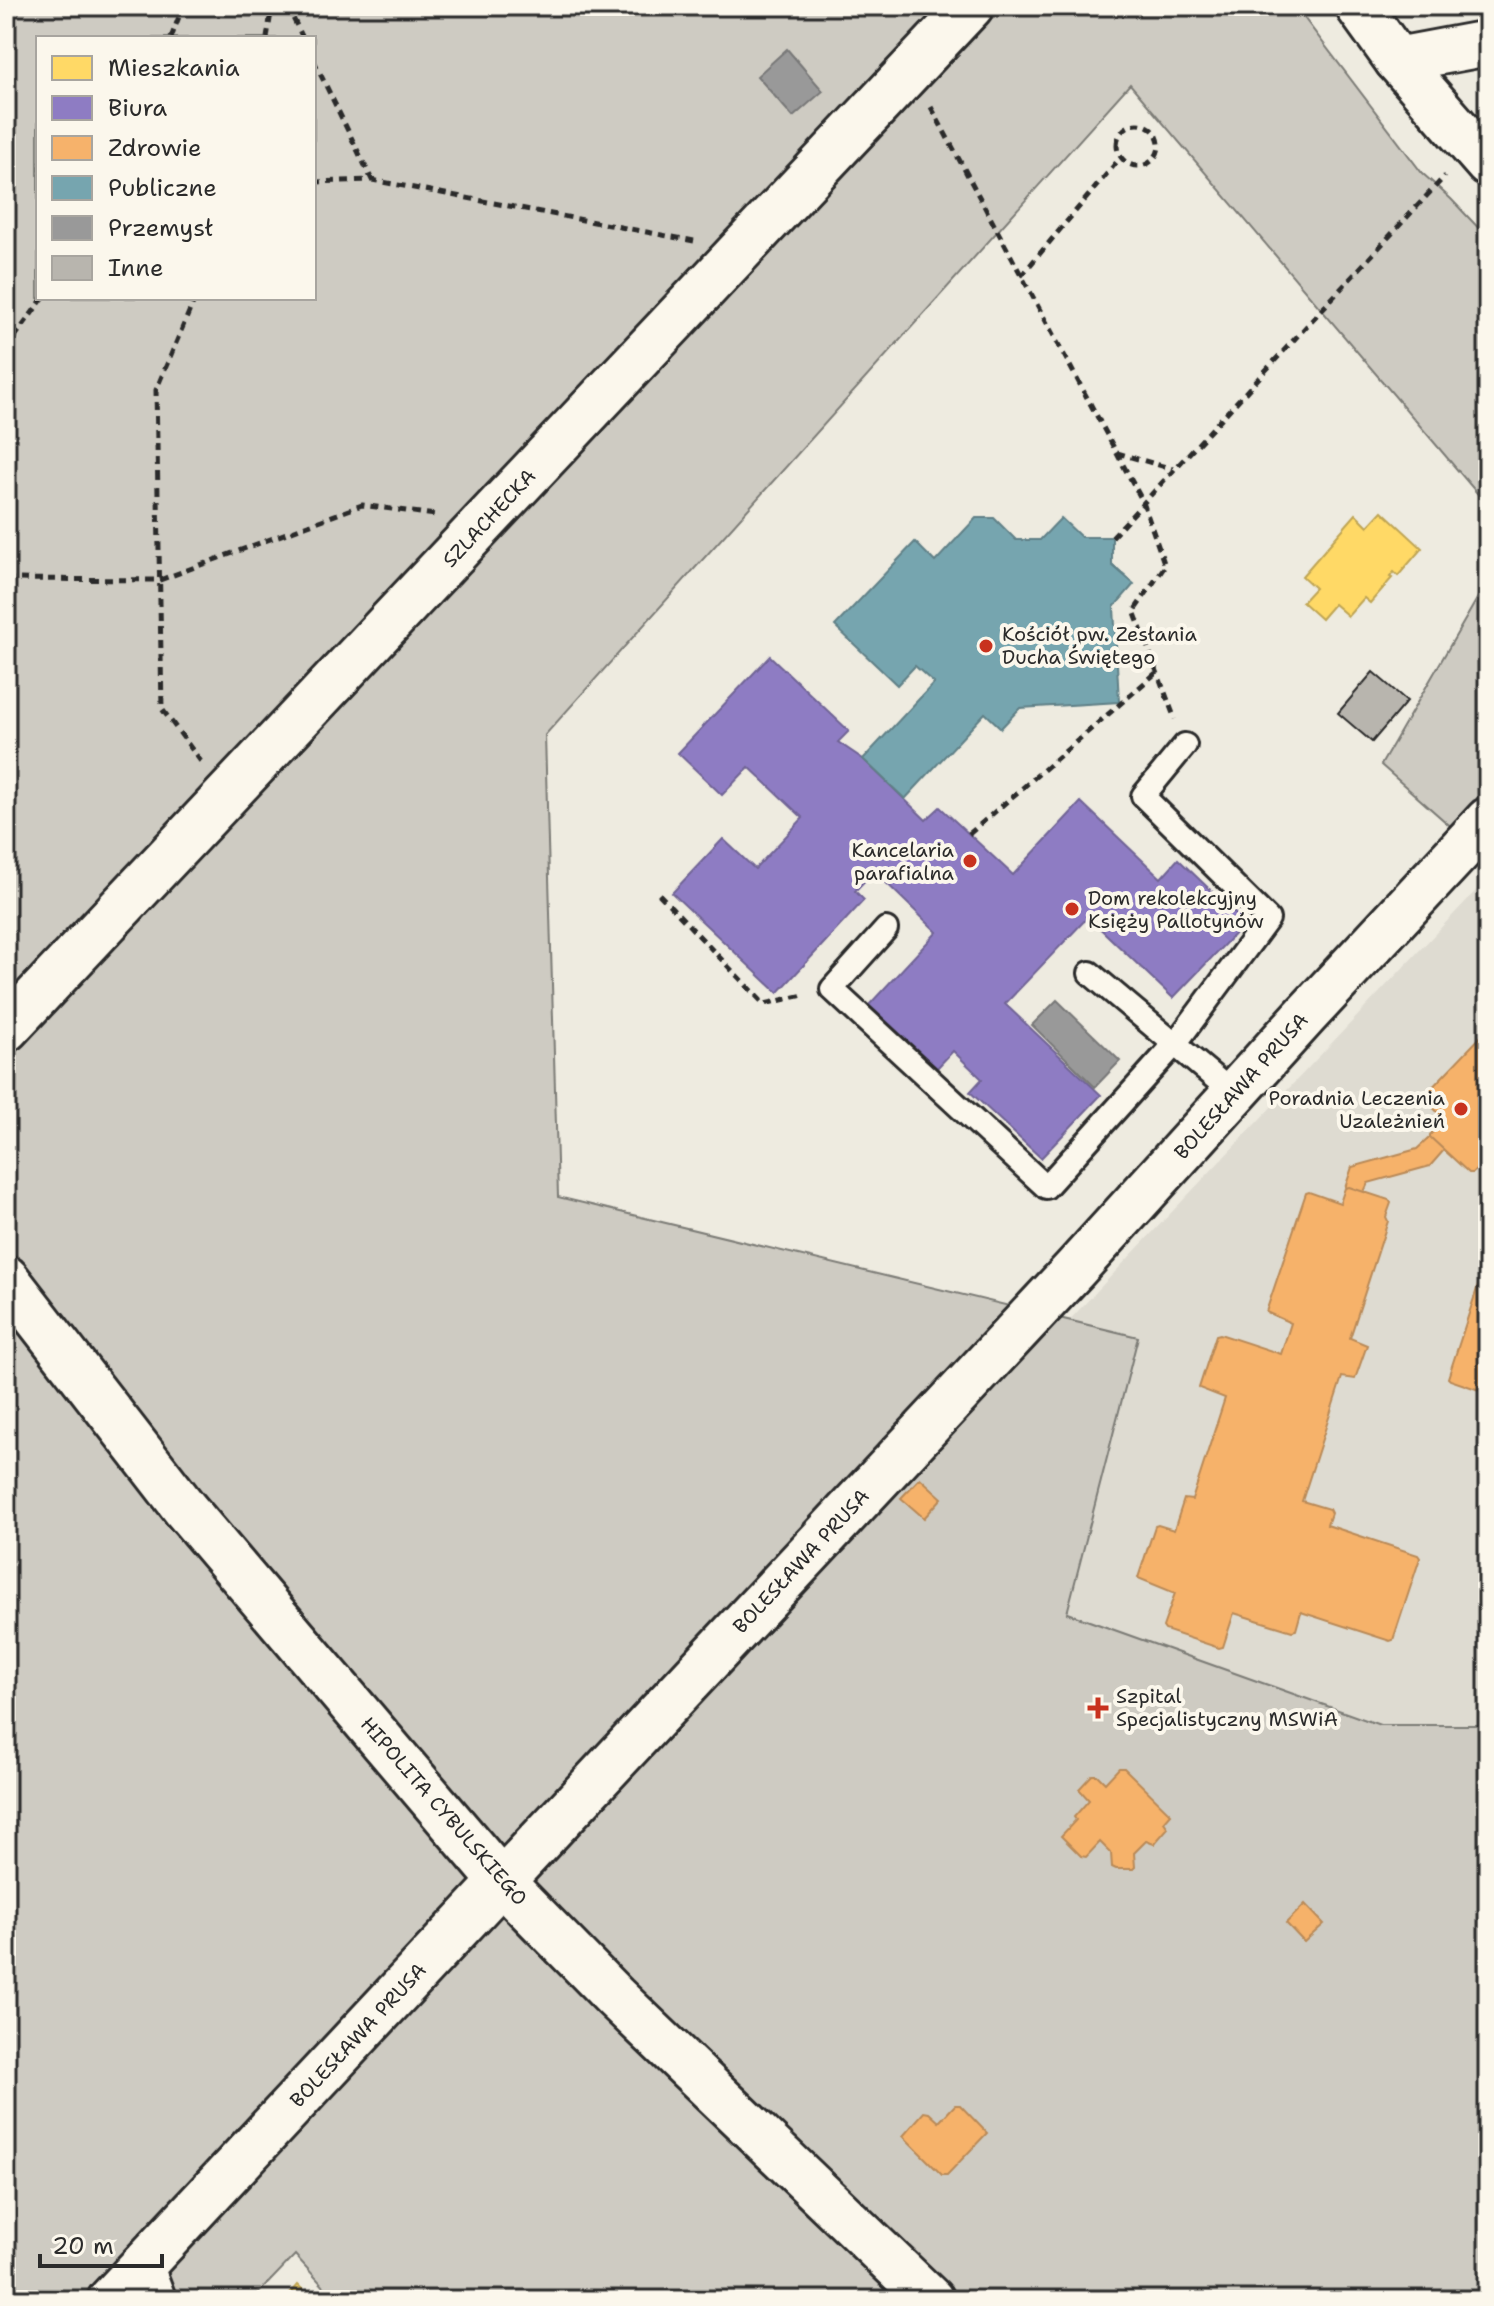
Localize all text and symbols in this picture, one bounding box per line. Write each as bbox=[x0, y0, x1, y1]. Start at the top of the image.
legend bbox=[36, 36, 316, 300]
text: Mieszkania bbox=[108, 52, 240, 84]
text: Biura bbox=[108, 92, 167, 124]
text: Zdrowie bbox=[108, 132, 202, 164]
text: Publiczne bbox=[108, 172, 217, 204]
text: Przemysł bbox=[108, 212, 213, 244]
text: Inne bbox=[108, 252, 164, 284]
street label: SZLACHECKA bbox=[437, 463, 541, 573]
place label: Kościół pw. Zesłania Ducha Świętego bbox=[1002, 621, 1197, 670]
marker: Kościół pw. Zesłania Ducha Świętego bbox=[977, 637, 995, 655]
place label: Kancelaria parafialna bbox=[851, 837, 955, 886]
marker: Kancelaria parafialna bbox=[961, 852, 979, 870]
place label: Dom rekolekcyjny Księży Pallotynów bbox=[1088, 885, 1264, 934]
marker: Dom rekolekcyjny Księży Pallotynów bbox=[1063, 900, 1081, 918]
street label: BOLESŁAWA PRUSA bbox=[1168, 1007, 1314, 1165]
place label: Poradnia Leczenia Uzależnień bbox=[1268, 1085, 1446, 1134]
marker: Poradnia Leczenia Uzależnień bbox=[1452, 1100, 1470, 1118]
street label: BOLESŁAWA PRUSA bbox=[727, 1483, 875, 1639]
place label: Szpital Specjalistyczny MSWiA bbox=[1116, 1683, 1338, 1732]
marker: Szpital Specjalistyczny MSWiA bbox=[1087, 1697, 1109, 1719]
street label: HIPOLITA CYBULSKIEGO bbox=[355, 1711, 533, 1911]
street label: BOLESŁAWA PRUSA bbox=[284, 1957, 432, 2113]
scale bar bbox=[40, 2218, 162, 2268]
text: 20 m bbox=[52, 2230, 114, 2262]

